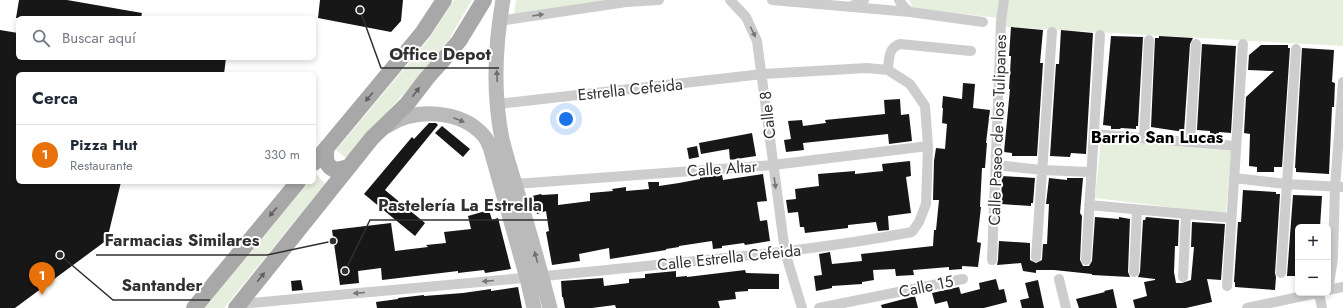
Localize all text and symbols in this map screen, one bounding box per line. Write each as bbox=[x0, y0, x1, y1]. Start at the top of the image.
one-way arrow bbox=[532, 12, 544, 18]
search box bbox=[16, 16, 316, 60]
one-way arrow bbox=[750, 26, 756, 37]
icon: search bbox=[30, 27, 52, 49]
text: Buscar aquí bbox=[62, 27, 136, 49]
street label: Calle Paseo de los Tulipanes bbox=[983, 34, 1012, 226]
callout: Office Depot bbox=[381, 39, 499, 68]
text: Office Depot bbox=[389, 42, 491, 66]
one-way arrow bbox=[494, 69, 500, 82]
street label: Estrella Cefeida bbox=[576, 73, 684, 106]
text: Cerca bbox=[32, 86, 78, 110]
one-way arrow bbox=[412, 87, 420, 98]
street label: Calle 8 bbox=[754, 90, 781, 140]
one-way arrow bbox=[364, 92, 373, 102]
your location bbox=[556, 109, 576, 129]
one-way arrow bbox=[454, 117, 466, 123]
district label: Barrio San Lucas bbox=[1091, 125, 1224, 149]
text: Pizza Hut bbox=[70, 134, 137, 156]
text: 1 bbox=[42, 145, 48, 164]
text: 330 m bbox=[264, 145, 300, 164]
street label: Calle Altar bbox=[686, 155, 758, 182]
text: Restaurante bbox=[70, 156, 133, 175]
one-way arrow bbox=[772, 177, 778, 189]
callout: Pastelería La Estrella bbox=[370, 191, 549, 220]
text: Pastelería La Estrella bbox=[378, 193, 542, 217]
one-way arrow bbox=[269, 207, 278, 217]
map controls bbox=[1295, 224, 1331, 296]
button: + bbox=[1295, 224, 1331, 260]
callout: Farmacias Similares bbox=[96, 226, 267, 255]
text: Farmacias Similares bbox=[104, 228, 260, 252]
street label: Calle Estrella Cefeida bbox=[656, 239, 802, 276]
one-way arrow bbox=[533, 250, 539, 263]
button: − bbox=[1295, 260, 1331, 296]
pin: 1 bbox=[29, 262, 55, 295]
street label: Calle 15 bbox=[897, 269, 956, 303]
callout: Santander bbox=[113, 271, 210, 300]
one-way arrow bbox=[256, 272, 265, 283]
text: Santander bbox=[121, 273, 203, 297]
one-way arrow bbox=[482, 278, 494, 284]
one-way arrow bbox=[353, 290, 365, 296]

